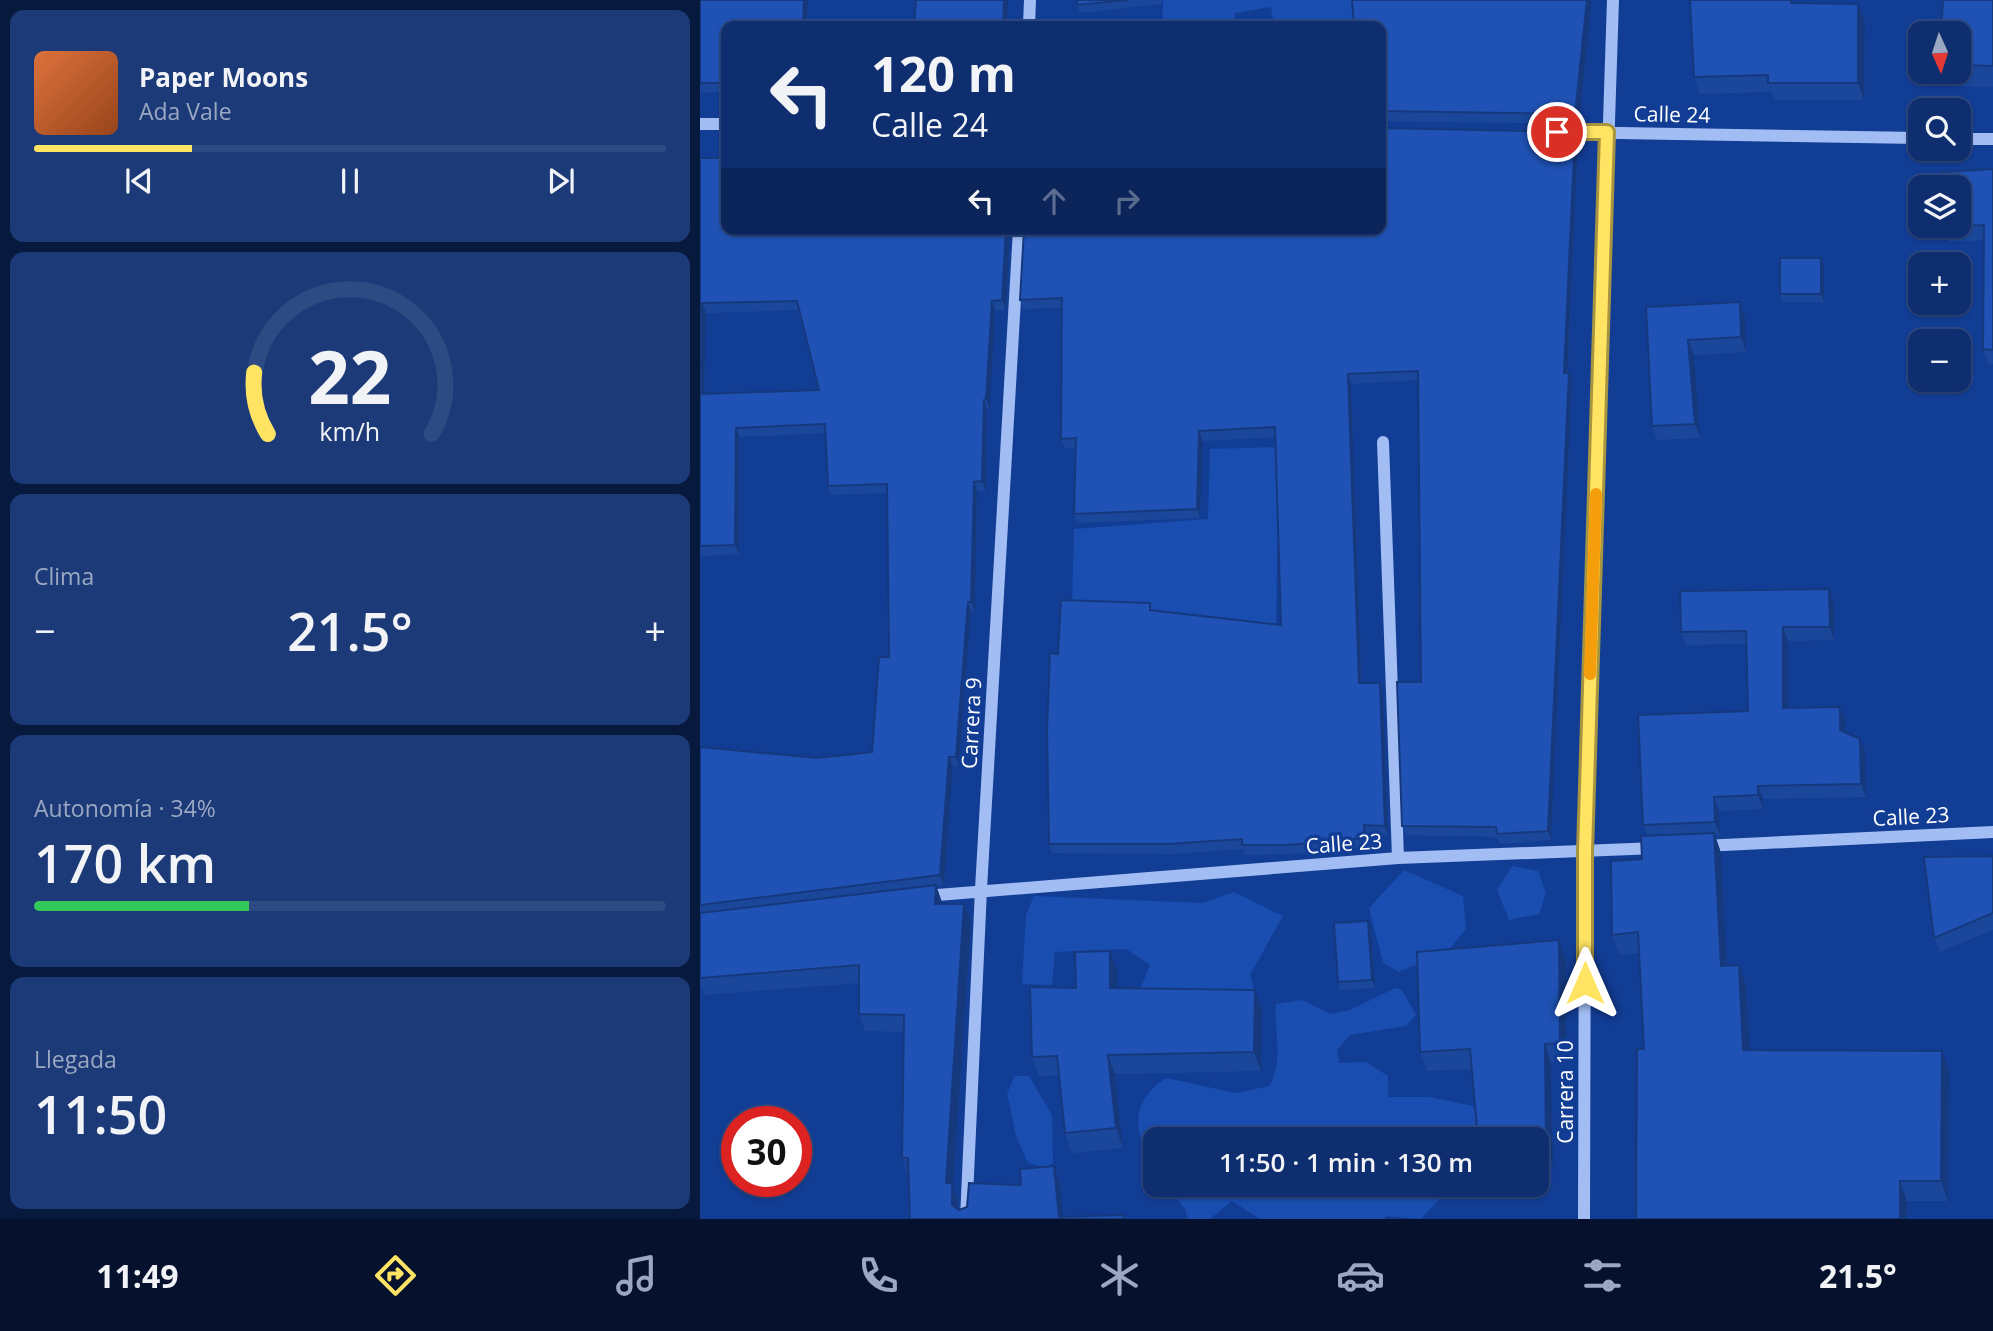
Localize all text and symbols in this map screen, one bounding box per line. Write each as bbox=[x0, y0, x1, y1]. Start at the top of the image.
north arrow bbox=[1908, 21, 1970, 84]
map controls bbox=[1908, 21, 1971, 392]
text: 120 m bbox=[871, 40, 1016, 106]
icon: left bbox=[756, 49, 847, 140]
text: Paper Moons bbox=[139, 59, 308, 95]
text: Ada Vale bbox=[139, 95, 232, 127]
button: search bbox=[1908, 98, 1971, 161]
street label: Calle 24 bbox=[1633, 99, 1711, 129]
pin bbox=[1527, 102, 1587, 162]
text: Calle 24 bbox=[871, 103, 988, 146]
icon: arrive bbox=[1538, 113, 1576, 151]
icon: previous bbox=[120, 162, 158, 200]
icon: pause bbox=[331, 162, 369, 200]
icon: next bbox=[542, 162, 580, 200]
button: layers bbox=[1908, 175, 1971, 238]
icon: left bbox=[962, 182, 1000, 220]
icon: ahead bbox=[1035, 182, 1073, 220]
icon: right bbox=[1108, 182, 1146, 220]
button: + bbox=[1908, 252, 1971, 315]
text: 22 bbox=[308, 326, 392, 425]
button: − bbox=[1908, 329, 1971, 392]
text: km/h bbox=[320, 413, 380, 447]
text: Clima bbox=[34, 560, 94, 592]
text: 21.5° bbox=[287, 595, 413, 666]
text: − bbox=[34, 604, 56, 656]
text: + bbox=[644, 604, 666, 656]
street label: Carrera 9 bbox=[955, 677, 987, 769]
text: Autonomía · 34% bbox=[34, 792, 216, 824]
street label: Calle 23 bbox=[1872, 800, 1950, 832]
street label: Calle 23 bbox=[1305, 826, 1383, 860]
text: 170 km bbox=[34, 827, 216, 898]
position arrow bbox=[1548, 946, 1622, 1020]
street label: Carrera 10 bbox=[1551, 1040, 1579, 1144]
text: Llegada bbox=[34, 1043, 117, 1075]
text: 11:50 bbox=[34, 1078, 167, 1149]
speed limit sign: 30 bbox=[721, 1106, 812, 1197]
text: 11:50 · 1 min · 130 m bbox=[1219, 1144, 1473, 1180]
icon: directions bbox=[371, 1251, 420, 1300]
icon: music bbox=[612, 1251, 661, 1300]
icon: phone bbox=[854, 1251, 903, 1300]
icon: climate bbox=[1095, 1251, 1144, 1300]
icon: car bbox=[1336, 1251, 1385, 1300]
icon: filters bbox=[1578, 1251, 1627, 1300]
text: 11:49 bbox=[96, 1254, 178, 1297]
text: 21.5° bbox=[1819, 1254, 1897, 1297]

